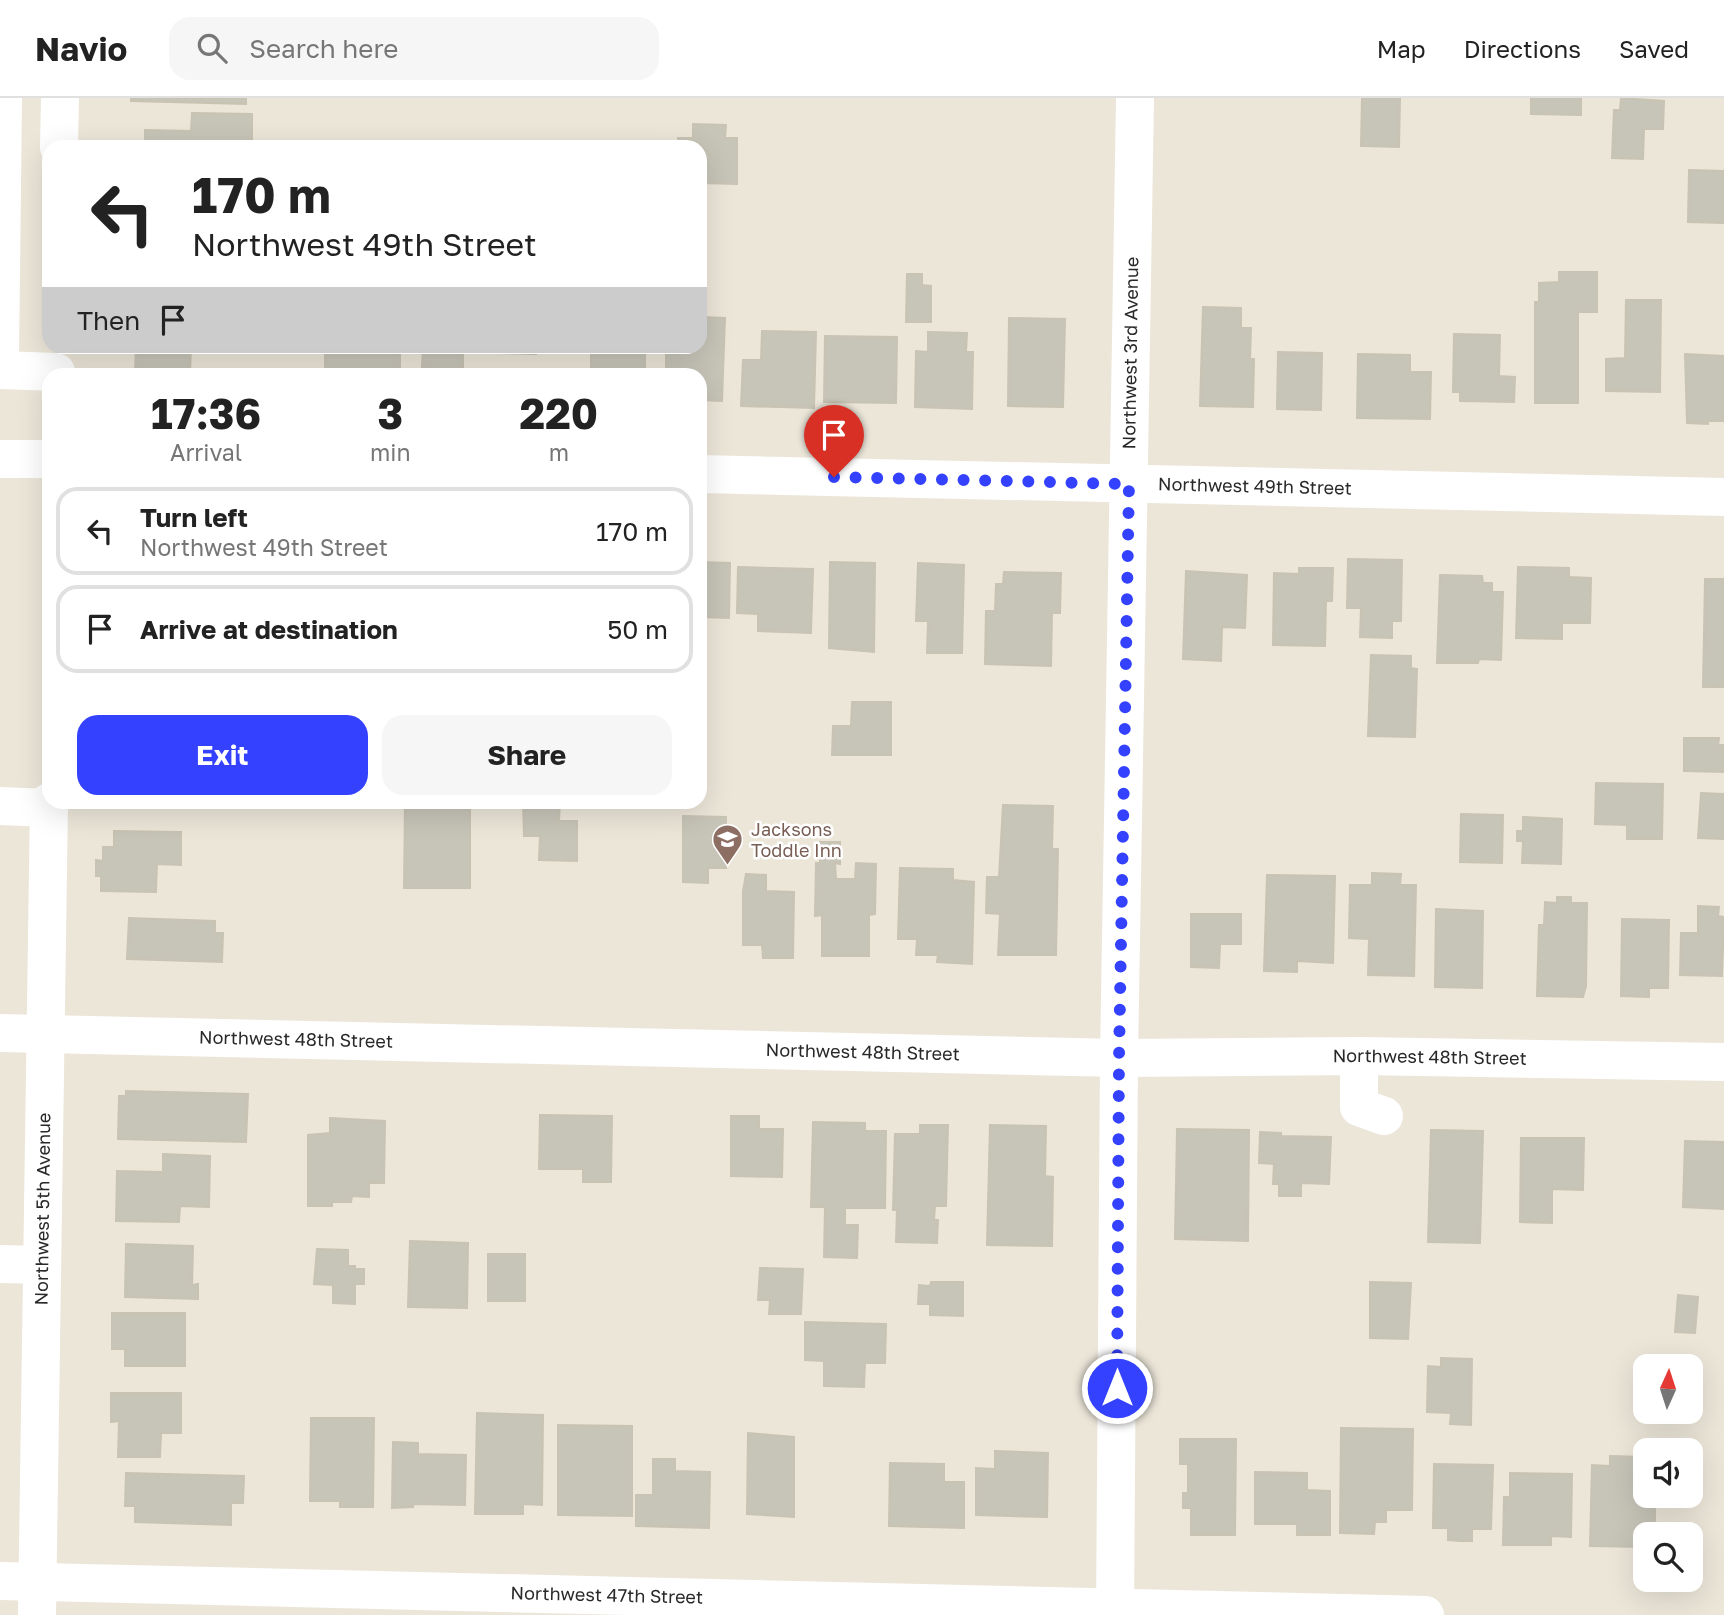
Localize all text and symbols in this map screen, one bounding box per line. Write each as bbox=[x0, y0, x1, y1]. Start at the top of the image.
search box bbox=[169, 17, 659, 80]
text: Navio bbox=[35, 29, 127, 68]
icon: search bbox=[193, 29, 231, 67]
text: Search here bbox=[249, 33, 398, 64]
text: Map bbox=[1377, 34, 1426, 63]
text: Directions bbox=[1464, 34, 1581, 63]
text: Saved bbox=[1619, 34, 1689, 63]
text: 170 m bbox=[192, 165, 331, 224]
icon: left bbox=[77, 168, 168, 259]
text: Northwest 49th Street bbox=[192, 225, 537, 263]
street label: Northwest 3rd Avenue bbox=[1117, 257, 1142, 450]
icon: arrive bbox=[154, 301, 192, 339]
text: Then bbox=[77, 305, 140, 336]
text: 17:36 bbox=[151, 388, 261, 438]
text: 3 bbox=[378, 388, 403, 438]
text: 220 bbox=[520, 388, 598, 438]
pin bbox=[804, 405, 864, 477]
icon: arrive bbox=[815, 416, 853, 454]
text: Arrival bbox=[170, 438, 242, 466]
text: min bbox=[370, 438, 411, 466]
text: m bbox=[549, 438, 569, 466]
street label: Northwest 49th Street bbox=[1158, 472, 1352, 499]
text: Turn left bbox=[140, 502, 248, 533]
icon: left bbox=[81, 512, 119, 550]
text: 170 m bbox=[596, 516, 668, 547]
text: Northwest 49th Street bbox=[140, 533, 388, 561]
icon: arrive bbox=[81, 610, 119, 648]
text: Arrive at destination bbox=[140, 614, 398, 645]
text: 50 m bbox=[607, 614, 668, 645]
button: Exit bbox=[77, 715, 368, 795]
button: Share bbox=[382, 715, 672, 795]
place label: Jacksons Toddle Inn bbox=[751, 818, 842, 861]
school or university icon: Jacksons Toddle Inn bbox=[711, 823, 745, 867]
street label: Northwest 48th Street bbox=[199, 1025, 393, 1052]
street label: Northwest 48th Street bbox=[765, 1038, 960, 1064]
street label: Northwest 48th Street bbox=[1333, 1044, 1527, 1069]
street label: Northwest 5th Avenue bbox=[30, 1112, 54, 1306]
position arrow bbox=[1080, 1351, 1154, 1425]
north arrow bbox=[1633, 1354, 1703, 1424]
map controls bbox=[1633, 1354, 1703, 1592]
button: sound bbox=[1633, 1438, 1703, 1508]
button: search bbox=[1633, 1522, 1703, 1592]
street label: Northwest 47th Street bbox=[510, 1581, 703, 1608]

